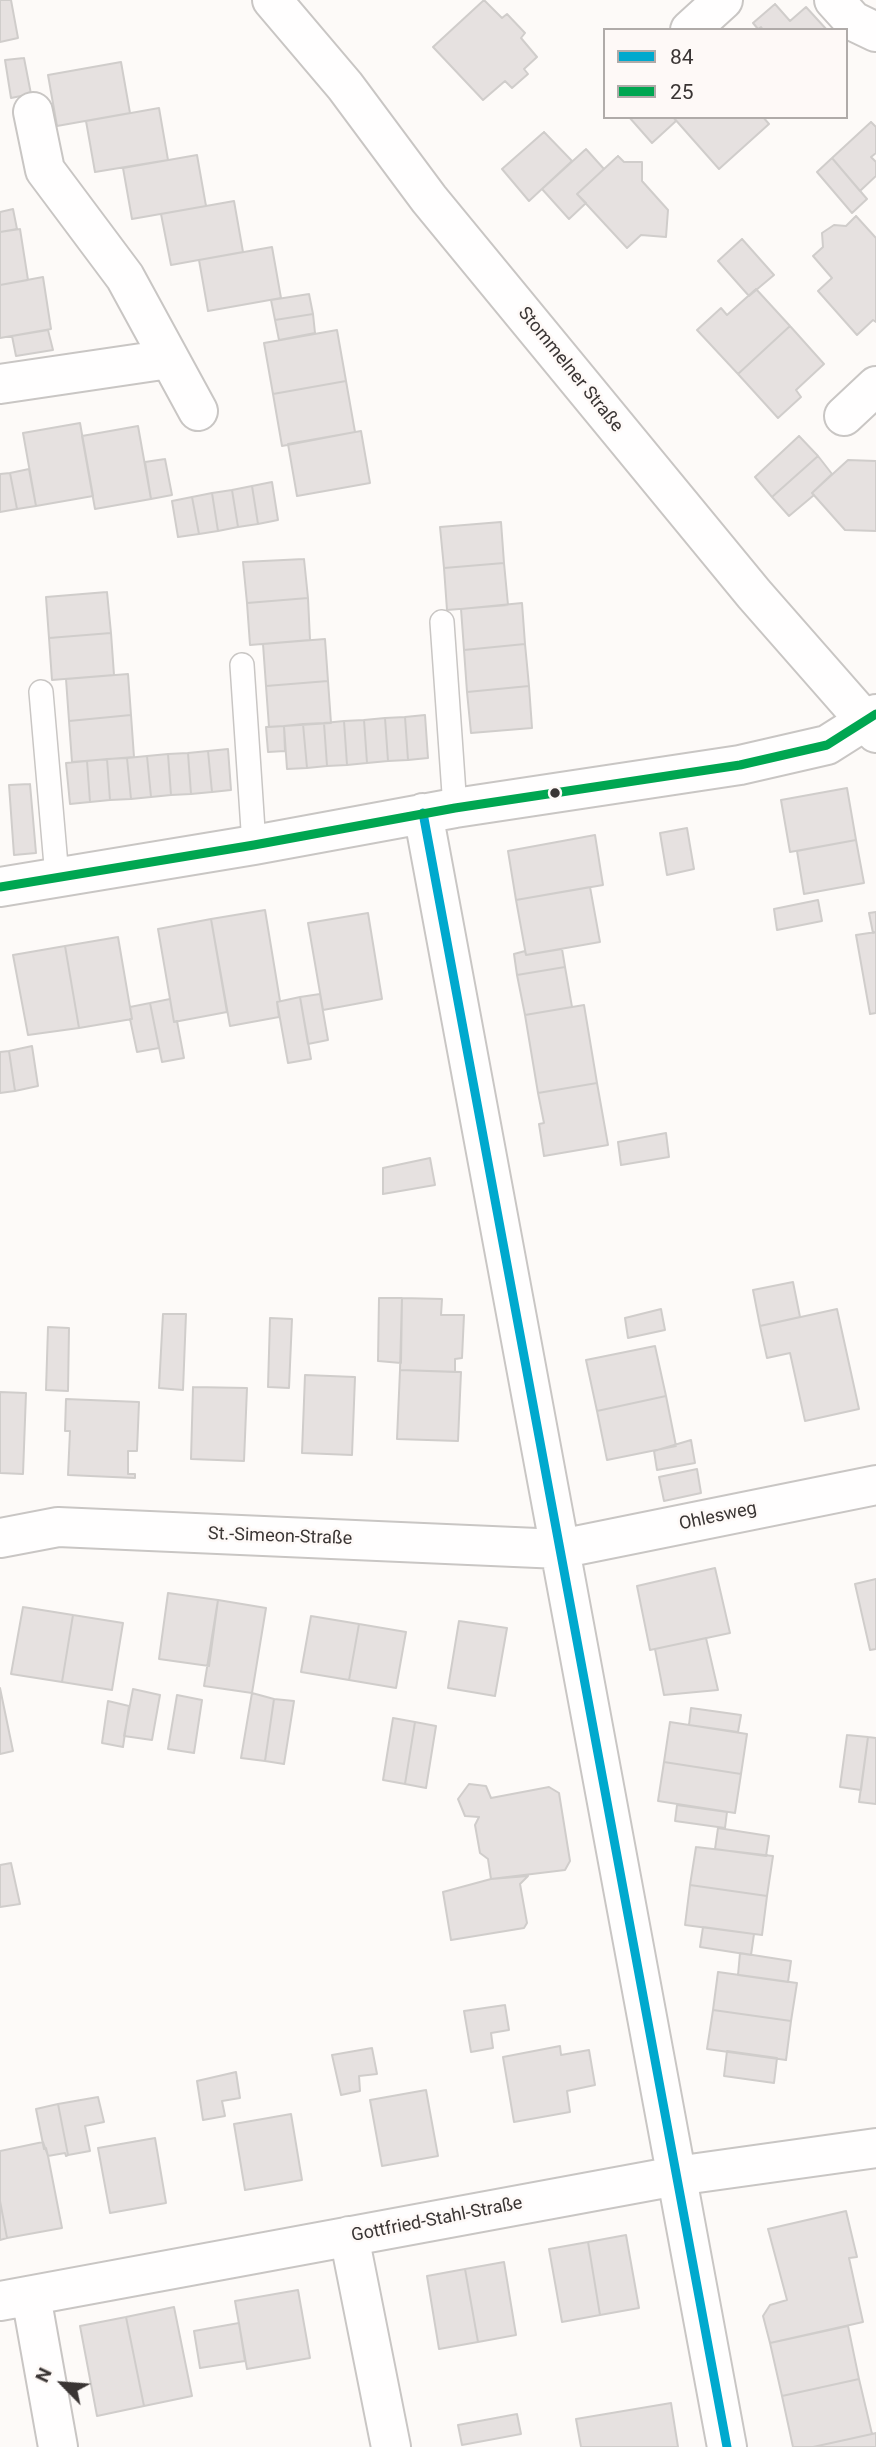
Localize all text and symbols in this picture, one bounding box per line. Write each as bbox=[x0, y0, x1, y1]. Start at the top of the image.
legend bbox=[603, 28, 848, 119]
text: 84 bbox=[670, 45, 694, 69]
text: 25 bbox=[670, 80, 694, 104]
street label: Stommelner Straße bbox=[513, 303, 627, 437]
unlabelled marker bbox=[548, 786, 562, 800]
street label: Ohlesweg bbox=[677, 1498, 759, 1536]
street label: St.-Simeon-Straße bbox=[208, 1524, 352, 1550]
street label: Gottfried-Stahl-Straße bbox=[350, 2193, 524, 2247]
north arrow bbox=[28, 2349, 98, 2419]
text: N bbox=[30, 2364, 57, 2386]

